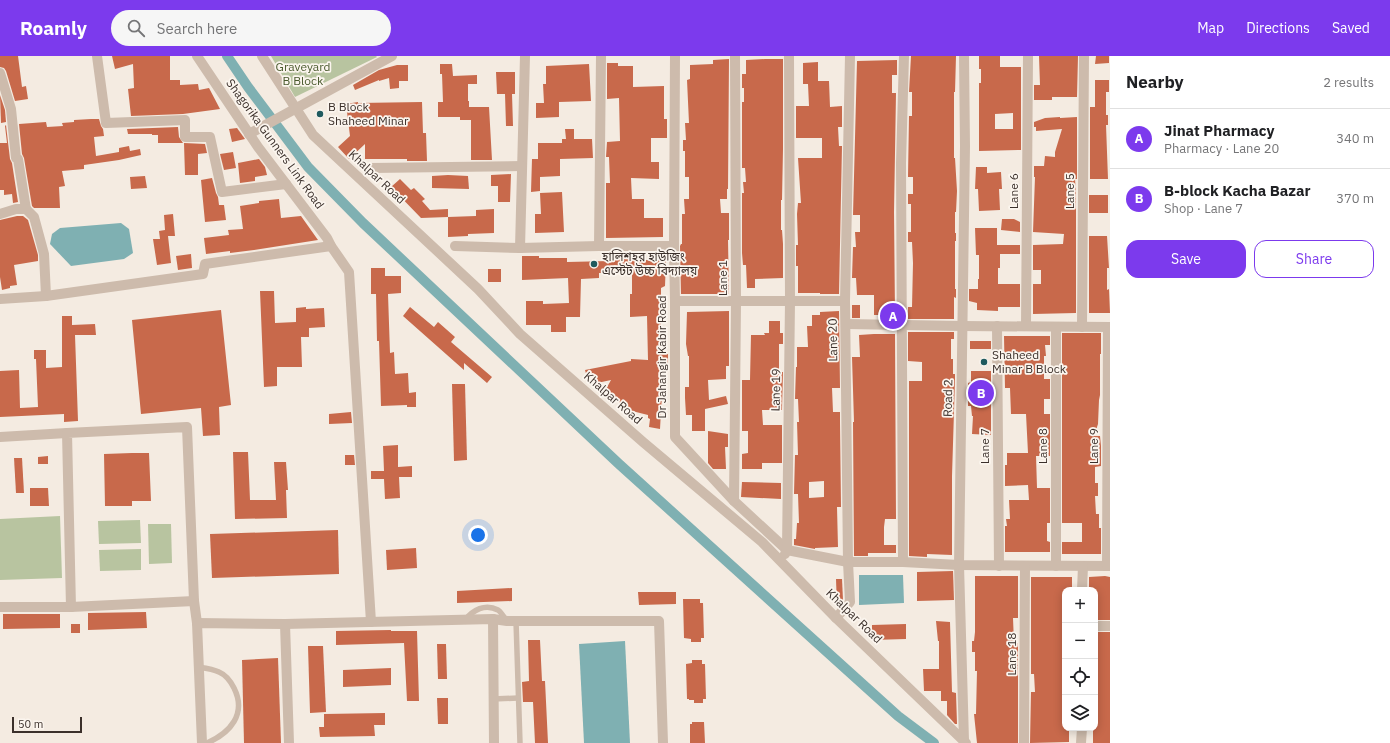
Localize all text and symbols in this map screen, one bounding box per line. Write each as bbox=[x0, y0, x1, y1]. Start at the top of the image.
search box bbox=[111, 10, 391, 46]
text: Roamly bbox=[20, 16, 87, 40]
icon: search bbox=[125, 17, 147, 39]
text: Search here bbox=[157, 19, 237, 38]
text: Map bbox=[1197, 19, 1224, 37]
text: Directions bbox=[1246, 19, 1310, 37]
text: Saved bbox=[1332, 19, 1370, 37]
park label: Graveyard B Block bbox=[276, 59, 330, 88]
text: Nearby bbox=[1126, 71, 1184, 93]
text: 2 results bbox=[1323, 74, 1374, 91]
street label: Shagorika Gunners Link Road bbox=[223, 76, 328, 212]
place label: B Block Shaheed Minar bbox=[328, 99, 409, 128]
marker: B Block Shaheed Minar bbox=[315, 109, 325, 119]
text: Jinat Pharmacy bbox=[1164, 121, 1274, 140]
text: A bbox=[1135, 130, 1143, 147]
text: 340 m bbox=[1336, 130, 1374, 147]
text: Pharmacy · Lane 20 bbox=[1164, 140, 1279, 157]
street label: Khalpar Road bbox=[346, 146, 409, 207]
street label: Lane 6 bbox=[1006, 173, 1021, 209]
street label: Lane 5 bbox=[1062, 173, 1077, 209]
text: B-block Kacha Bazar bbox=[1164, 181, 1311, 200]
text: B bbox=[1135, 190, 1143, 207]
text: 370 m bbox=[1336, 190, 1374, 207]
text: Shop · Lane 7 bbox=[1164, 200, 1243, 217]
button: Save bbox=[1126, 240, 1246, 278]
button: Share bbox=[1254, 240, 1374, 278]
place label: হালিশহর হাউজিং এস্টেট উচ্চ বিদ্যালয় bbox=[601, 249, 698, 278]
marker: হালিশহর হাউজিং এস্টেট উচ্চ বিদ্যালয় bbox=[589, 259, 599, 269]
street label: Lane 1 bbox=[715, 260, 730, 296]
street label: Dr Jahangir Kabir Road bbox=[654, 295, 669, 419]
pin: A bbox=[880, 301, 906, 331]
street label: Lane 20 bbox=[825, 318, 840, 362]
place label: Shaheed Minar B Block bbox=[992, 347, 1067, 376]
marker: Shaheed Minar B Block bbox=[979, 357, 989, 367]
street label: Khalpar Road bbox=[581, 368, 646, 427]
street label: Lane 19 bbox=[768, 368, 783, 412]
pin: B bbox=[968, 378, 994, 408]
street label: Road 2 bbox=[940, 379, 955, 417]
street label: Lane 7 bbox=[977, 428, 992, 464]
street label: Lane 8 bbox=[1035, 428, 1050, 464]
street label: Lane 9 bbox=[1086, 428, 1101, 464]
your location bbox=[468, 525, 488, 545]
street label: Khalpar Road bbox=[823, 585, 886, 646]
map controls bbox=[1062, 587, 1098, 731]
button: + bbox=[1062, 587, 1098, 623]
button: − bbox=[1062, 623, 1098, 659]
street label: Lane 18 bbox=[1004, 632, 1019, 676]
button: locate bbox=[1062, 659, 1098, 695]
button: layers bbox=[1062, 695, 1098, 731]
scale bar bbox=[12, 715, 82, 734]
text: 50 m bbox=[18, 717, 43, 731]

